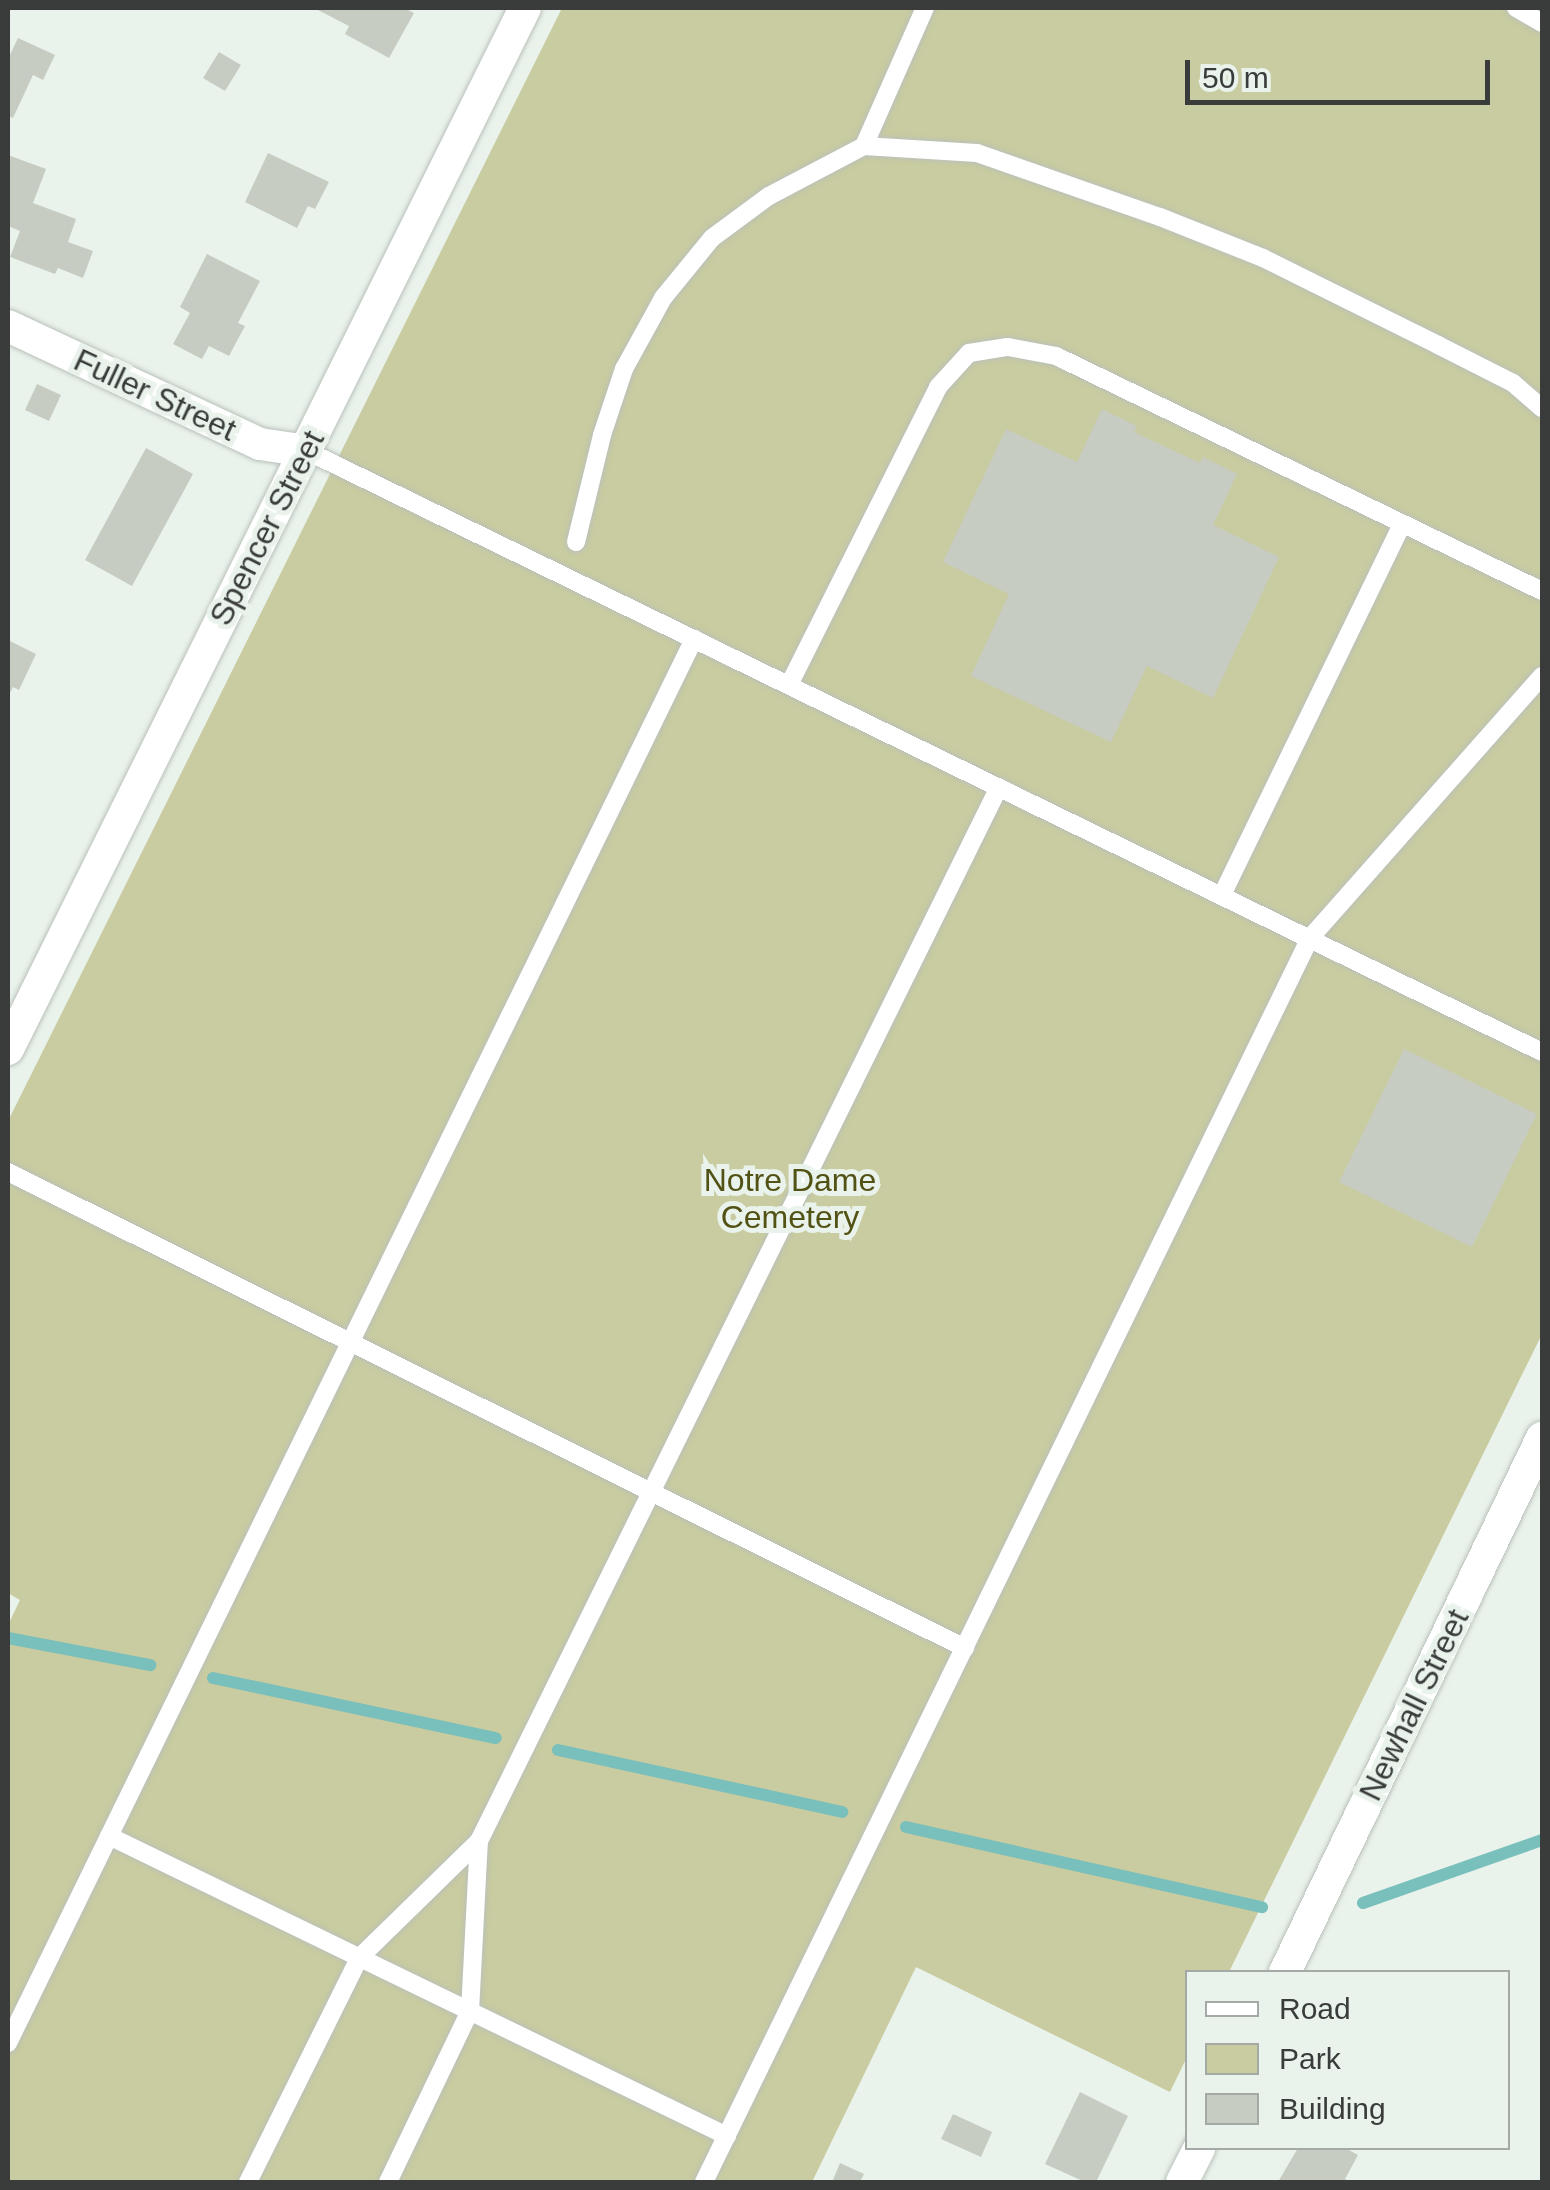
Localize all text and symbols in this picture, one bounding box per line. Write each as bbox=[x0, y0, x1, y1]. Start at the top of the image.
scale bar bbox=[1190, 40, 1495, 102]
text: 50 m bbox=[1202, 61, 1269, 94]
street label: Fuller Street bbox=[68, 341, 242, 449]
street label: Spencer Street bbox=[201, 424, 333, 632]
park label: Notre Dame Cemetery bbox=[704, 1162, 876, 1237]
street label: Newhall Street bbox=[1351, 1603, 1477, 1807]
legend bbox=[1185, 1970, 1510, 2150]
text: Road bbox=[1279, 1992, 1351, 2025]
text: Park bbox=[1279, 2042, 1341, 2075]
text: Building bbox=[1279, 2092, 1386, 2125]

